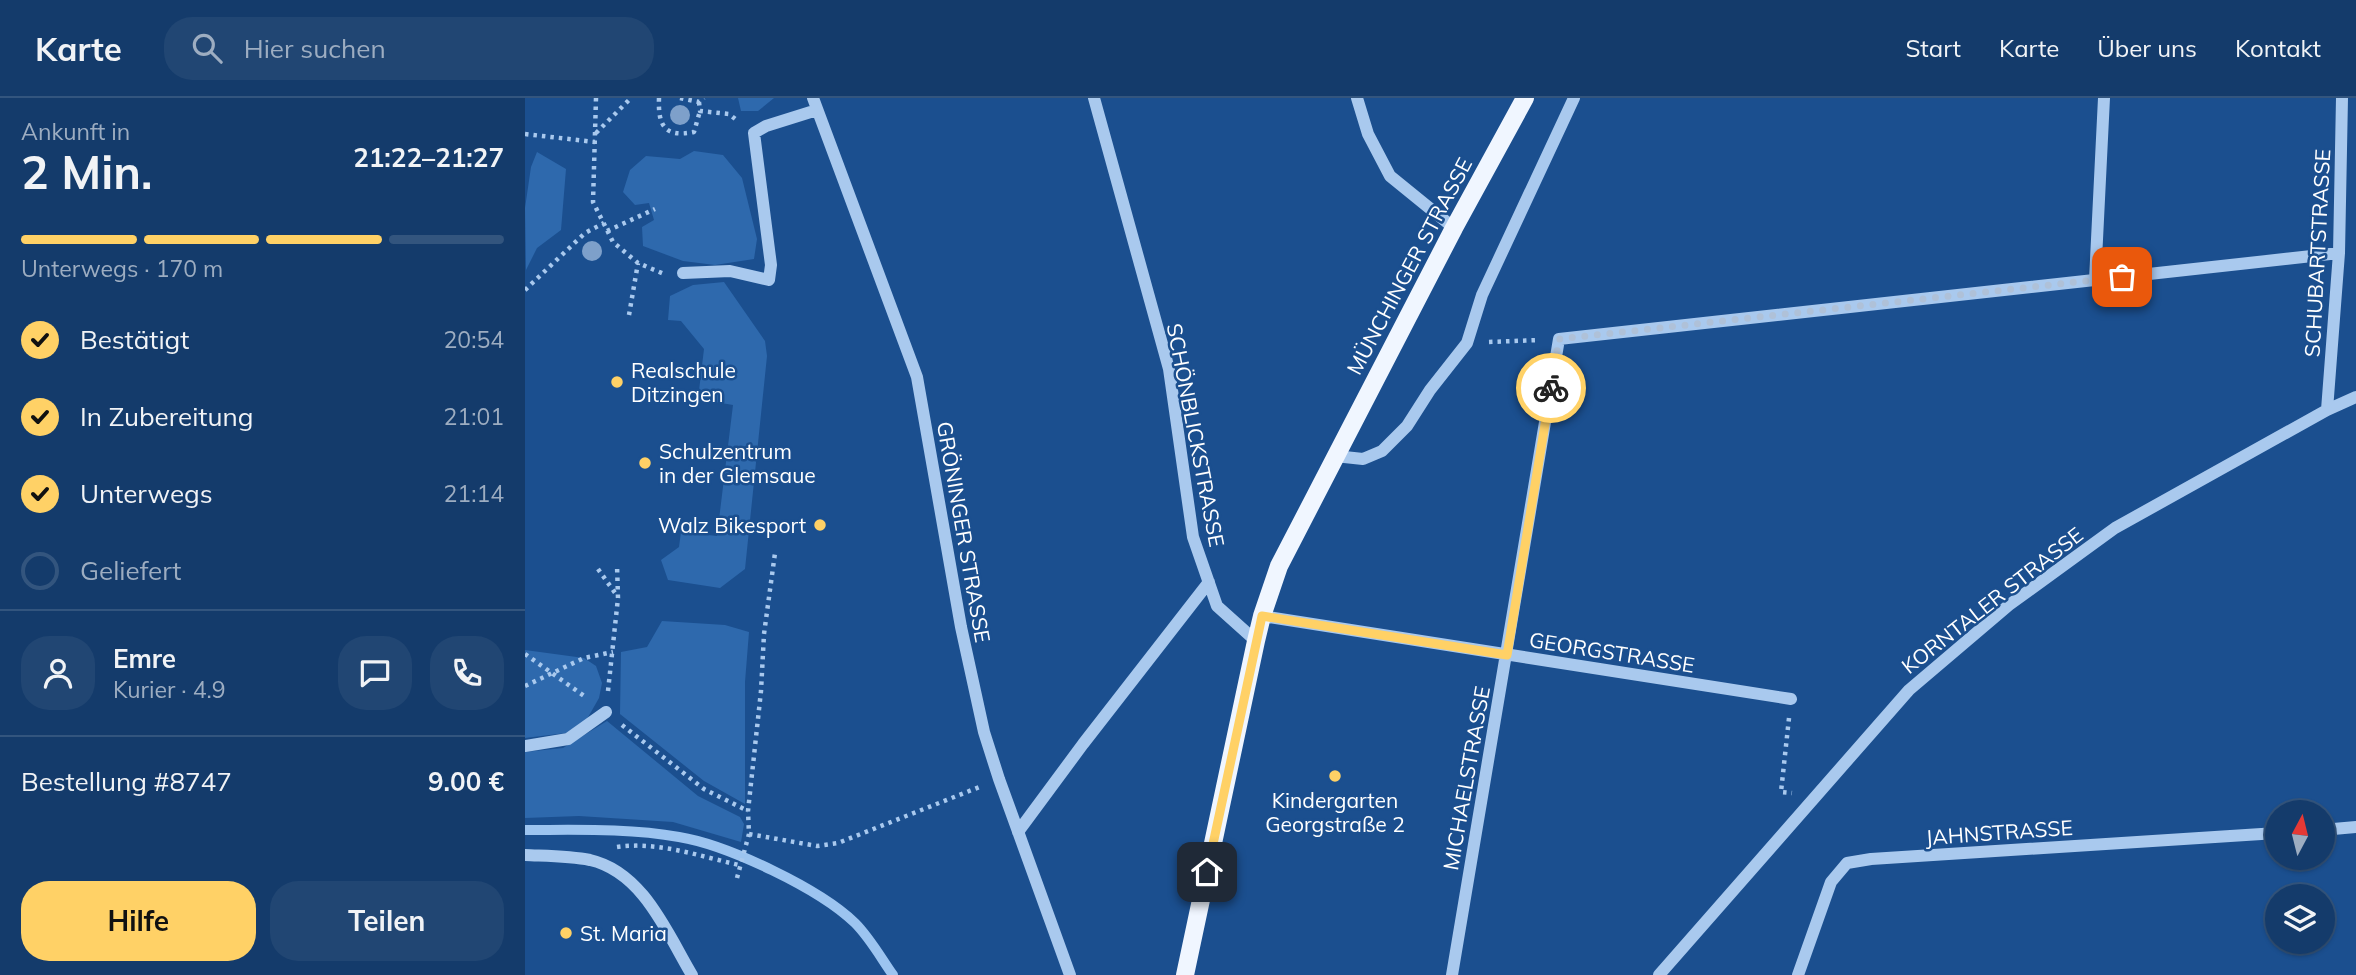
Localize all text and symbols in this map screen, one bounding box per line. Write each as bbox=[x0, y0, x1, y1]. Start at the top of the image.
search box bbox=[164, 17, 654, 80]
text: Karte bbox=[35, 28, 122, 69]
icon: search bbox=[188, 29, 226, 67]
text: Hier suchen bbox=[244, 32, 386, 65]
text: Start bbox=[1905, 33, 1961, 63]
text: Karte bbox=[1999, 33, 2059, 63]
text: Über uns bbox=[2097, 33, 2197, 63]
text: Kontakt bbox=[2235, 33, 2321, 63]
text: Ankunft in bbox=[21, 117, 130, 146]
text: 21:22–21:27 bbox=[353, 141, 504, 174]
text: 2 Min. bbox=[21, 143, 152, 201]
street label: SCHUBARTSTRASSE bbox=[2299, 148, 2335, 358]
street label: MÜNCHINGER STRASSE bbox=[1341, 153, 1477, 379]
pin bbox=[2092, 247, 2152, 307]
text: Unterwegs · 170 m bbox=[21, 254, 223, 283]
icon: bag bbox=[2103, 258, 2141, 296]
icon: check bbox=[21, 321, 59, 359]
street label: SCHÖNBLICKSTRASSE bbox=[1162, 321, 1230, 549]
text: Bestätigt bbox=[80, 323, 189, 356]
text: 20:54 bbox=[444, 325, 504, 354]
courier bbox=[1516, 353, 1586, 423]
place label: Realschule Ditzingen bbox=[631, 357, 736, 407]
icon: bike bbox=[1532, 369, 1570, 407]
marker: Realschule Ditzingen bbox=[609, 374, 625, 390]
icon: check bbox=[21, 398, 59, 436]
text: In Zubereitung bbox=[80, 400, 253, 433]
text: 21:01 bbox=[444, 402, 504, 431]
street label: GRÖNINGER STRASSE bbox=[932, 419, 996, 645]
place label: Schulzentrum in der Glemsaue bbox=[659, 438, 816, 488]
marker: Schulzentrum in der Glemsaue bbox=[637, 455, 653, 471]
icon: check bbox=[21, 475, 59, 513]
text: Unterwegs bbox=[80, 477, 213, 510]
text: 21:14 bbox=[444, 479, 504, 508]
place label: Walz Bikesport bbox=[658, 512, 806, 538]
marker: Walz Bikesport bbox=[812, 517, 828, 533]
street label: KORNTALER STRASSE bbox=[1896, 521, 2088, 679]
text: Geliefert bbox=[80, 554, 181, 587]
street label: GEORGSTRASSE bbox=[1527, 626, 1697, 678]
button: person bbox=[21, 636, 95, 710]
button: chat bbox=[338, 636, 412, 710]
button: phone bbox=[430, 636, 504, 710]
text: Emre bbox=[113, 642, 176, 675]
text: Kurier · 4.9 bbox=[113, 675, 225, 704]
street label: MICHAELSTRASSE bbox=[1437, 684, 1495, 872]
text: Bestellung #8747 bbox=[21, 765, 232, 798]
text: 9.00 € bbox=[428, 765, 504, 798]
marker: Kindergarten Georgstraße 2 bbox=[1327, 768, 1343, 784]
place label: Kindergarten Georgstraße 2 bbox=[1265, 787, 1405, 837]
north arrow bbox=[2265, 800, 2335, 870]
map controls bbox=[2265, 800, 2335, 954]
street label: JAHNSTRASSE bbox=[1924, 814, 2074, 850]
pin bbox=[1177, 842, 1237, 902]
icon: home bbox=[1188, 853, 1226, 891]
button: Hilfe bbox=[21, 881, 256, 961]
button: Teilen bbox=[270, 881, 504, 961]
button: layers bbox=[2265, 884, 2335, 954]
place label: St. Maria bbox=[580, 920, 667, 946]
marker: St. Maria bbox=[558, 925, 574, 941]

